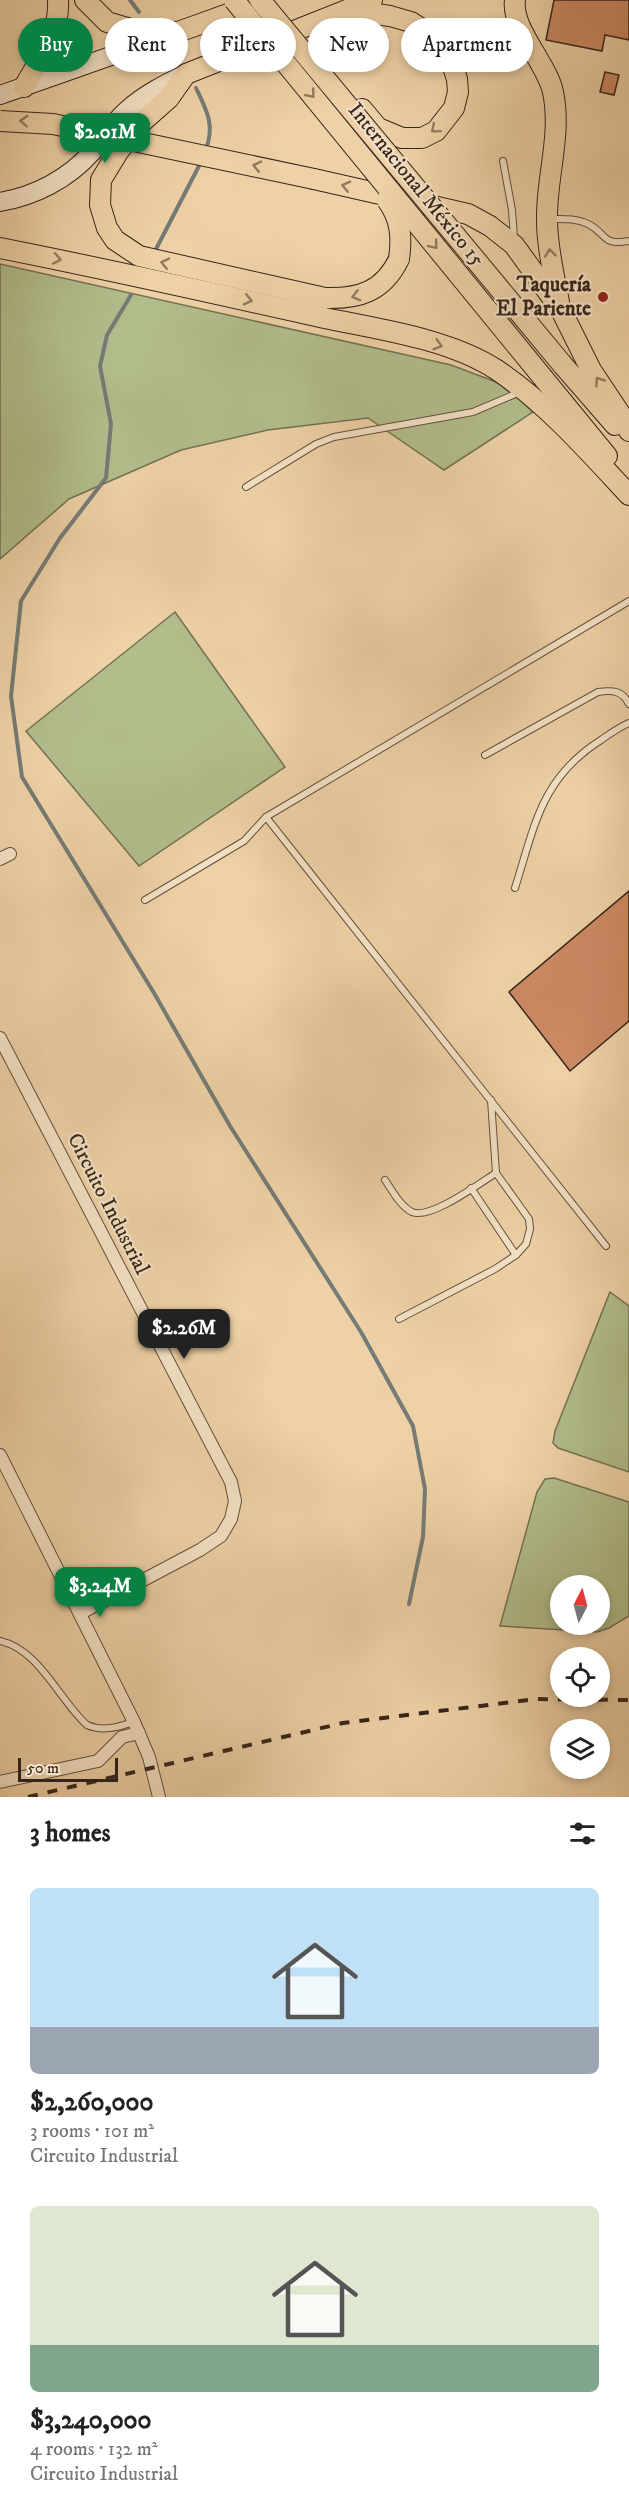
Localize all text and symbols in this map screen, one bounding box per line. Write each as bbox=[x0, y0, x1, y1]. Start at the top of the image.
chip: Buy bbox=[18, 18, 93, 72]
chip: Rent bbox=[105, 18, 188, 72]
chip: Filters bbox=[200, 18, 296, 72]
chip: New bbox=[308, 18, 389, 72]
chip: Apartment bbox=[401, 18, 533, 72]
one-way arrow bbox=[304, 88, 315, 99]
street label: Internacional México 15 bbox=[342, 98, 490, 272]
pin: $2.01M bbox=[56, 113, 154, 164]
one-way arrow bbox=[20, 115, 29, 128]
text: $2.01M bbox=[74, 120, 136, 145]
one-way arrow bbox=[431, 121, 442, 132]
one-way arrow bbox=[252, 161, 262, 174]
one-way arrow bbox=[341, 181, 351, 194]
one-way arrow bbox=[427, 238, 438, 249]
one-way arrow bbox=[545, 248, 557, 257]
one-way arrow bbox=[52, 252, 62, 265]
one-way arrow bbox=[161, 257, 171, 270]
place label: Taquería El Pariente bbox=[496, 272, 592, 322]
one-way arrow bbox=[351, 288, 361, 301]
marker: Taquería El Pariente bbox=[596, 290, 610, 304]
one-way arrow bbox=[243, 293, 253, 306]
one-way arrow bbox=[432, 338, 443, 350]
one-way arrow bbox=[595, 377, 606, 388]
street label: Circuito Industrial bbox=[61, 1129, 155, 1280]
pin: $2.26M bbox=[135, 1309, 233, 1360]
text: $2.26M bbox=[152, 1316, 216, 1341]
pin: $3.24M bbox=[51, 1567, 149, 1618]
text: $3.24M bbox=[69, 1574, 131, 1599]
north arrow bbox=[550, 1575, 610, 1635]
map controls bbox=[550, 1575, 610, 1779]
button: locate bbox=[550, 1647, 610, 1707]
button: layers bbox=[550, 1719, 610, 1779]
scale bar bbox=[18, 1755, 118, 1782]
text: 50 m bbox=[27, 1758, 59, 1778]
text: 3 homes bbox=[30, 1817, 110, 1850]
icon: filters bbox=[566, 1817, 599, 1850]
icon: home bbox=[261, 1927, 369, 2035]
text: $2,260,000 bbox=[30, 2086, 154, 2119]
text: 3 rooms · 101 m² bbox=[30, 2119, 154, 2144]
text: Circuito Industrial bbox=[30, 2144, 178, 2169]
icon: home bbox=[261, 2245, 369, 2353]
text: $3,240,000 bbox=[30, 2404, 152, 2437]
text: 4 rooms · 132 m² bbox=[30, 2437, 158, 2462]
text: Circuito Industrial bbox=[30, 2462, 178, 2487]

